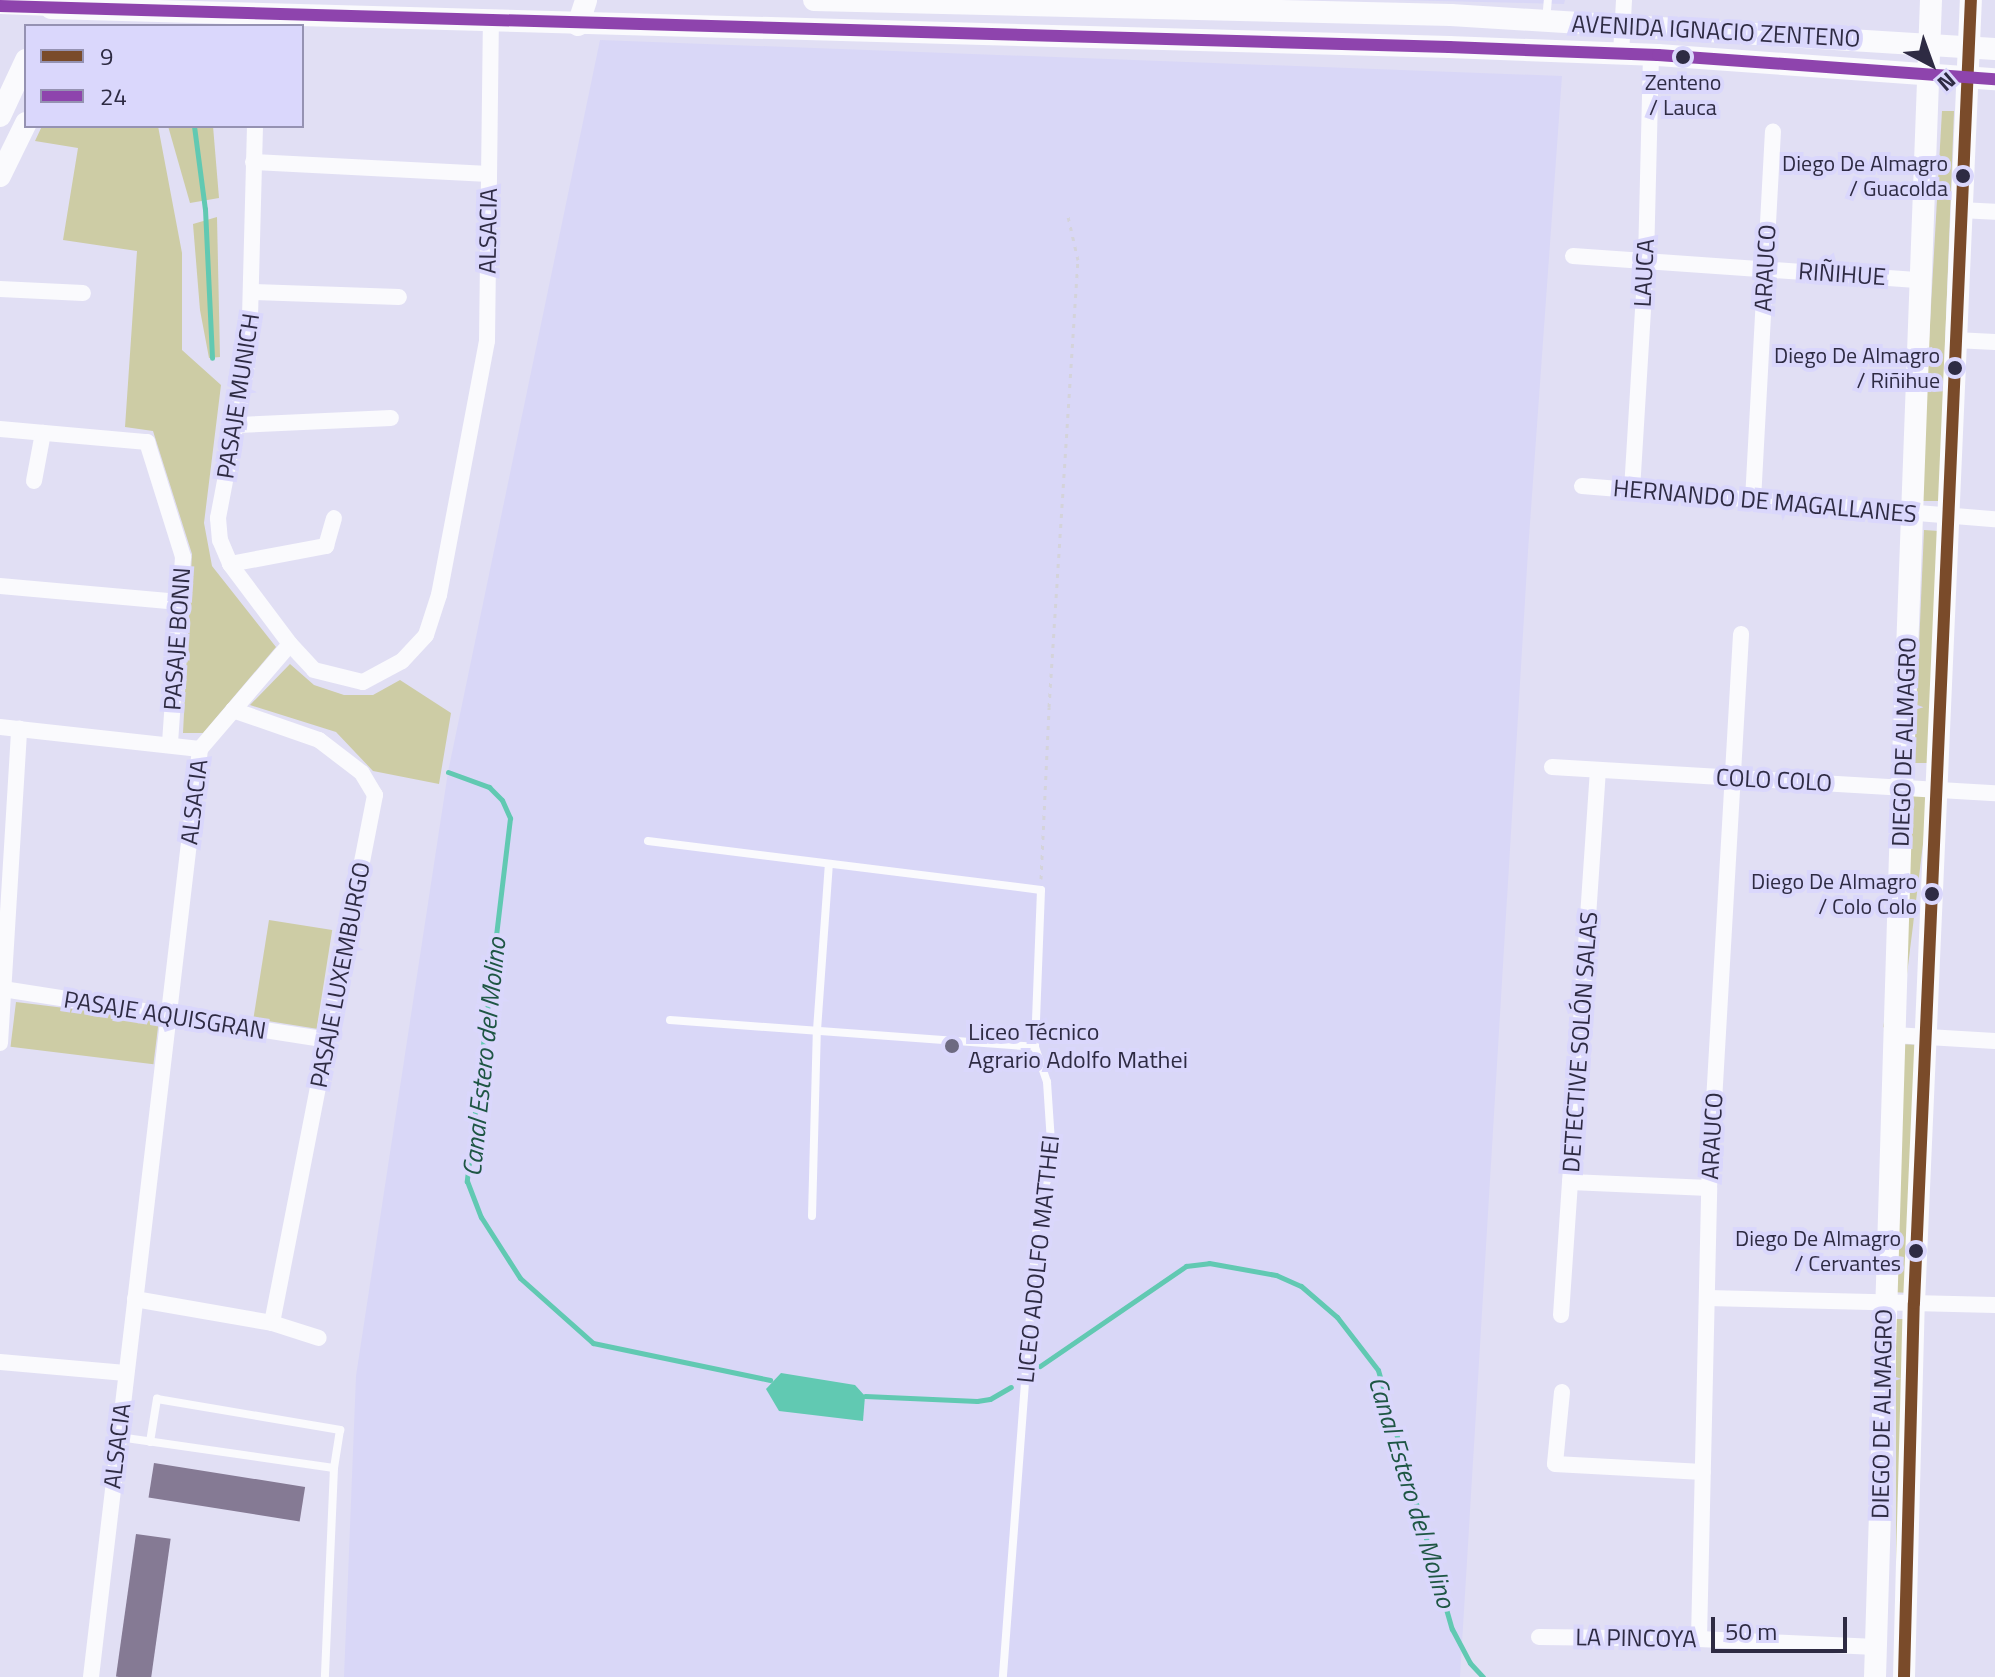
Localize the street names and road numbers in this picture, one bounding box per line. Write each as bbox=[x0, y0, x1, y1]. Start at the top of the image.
street label: AVENIDA IGNACIO ZENTENO bbox=[1571, 9, 1861, 53]
street label: ALSACIA bbox=[473, 188, 503, 274]
street label: ARAUCO bbox=[1748, 224, 1782, 312]
street label: LAUCA bbox=[1628, 238, 1660, 308]
street label: RIÑIHUE bbox=[1797, 257, 1887, 291]
street label: PASAJE MUNICH bbox=[211, 311, 265, 481]
street label: HERNANDO DE MAGALLANES bbox=[1612, 473, 1918, 529]
street label: PASAJE BONN bbox=[158, 567, 196, 711]
street label: DIEGO DE ALMAGRO bbox=[1886, 637, 1922, 847]
street label: ALSACIA bbox=[174, 758, 214, 846]
street label: COLO COLO bbox=[1715, 763, 1833, 797]
street label: PASAJE LUXEMBURGO bbox=[304, 860, 376, 1090]
street label: DETECTIVE SOLÓN SALAS bbox=[1557, 911, 1603, 1173]
street label: PASAJE AQUISGRAN bbox=[62, 985, 268, 1045]
street label: ARAUCO bbox=[1695, 1092, 1729, 1180]
street label: LICEO ADOLFO MATTHEI bbox=[1011, 1134, 1065, 1384]
street label: DIEGO DE ALMAGRO bbox=[1866, 1309, 1898, 1519]
street label: ALSACIA bbox=[97, 1402, 137, 1490]
street label: LA PINCOYA bbox=[1575, 1623, 1697, 1653]

